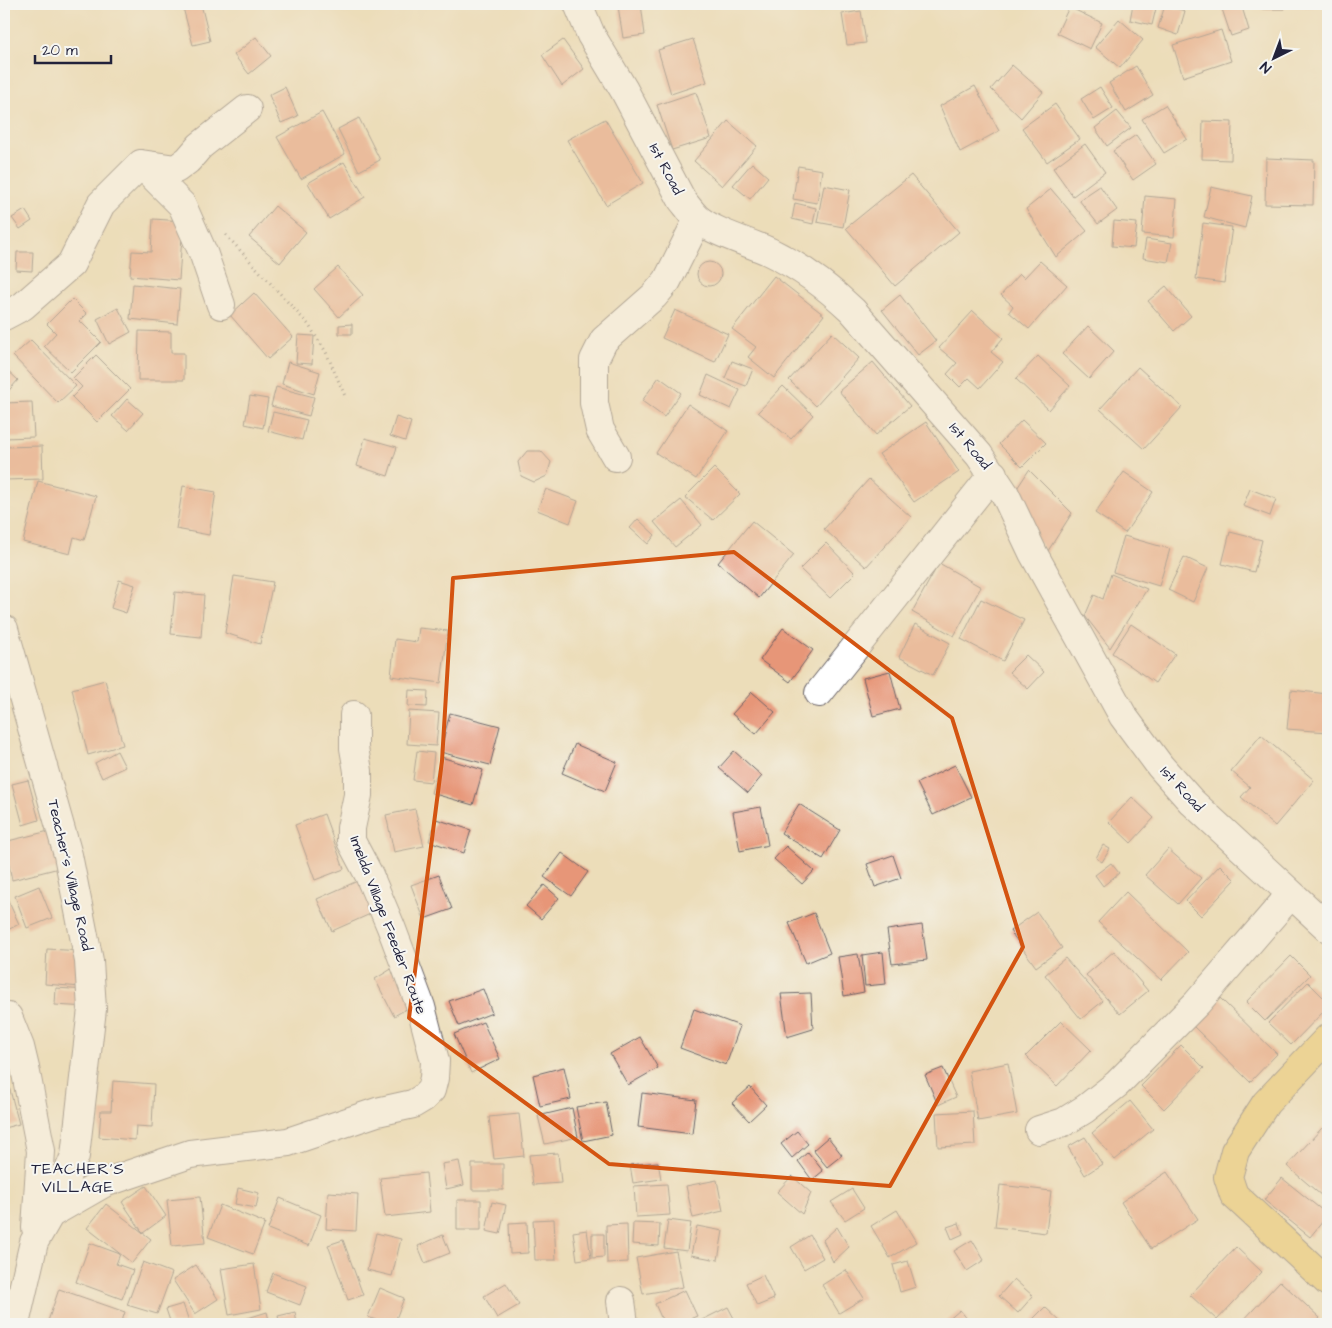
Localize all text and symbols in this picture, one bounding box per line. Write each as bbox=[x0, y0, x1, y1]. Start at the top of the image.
scale bar bbox=[35, 32, 111, 64]
north arrow bbox=[1250, 32, 1300, 82]
text: 20 m bbox=[42, 40, 78, 61]
text: N bbox=[1256, 56, 1276, 77]
street label: 1st Road bbox=[644, 139, 689, 199]
street label: 1st Road bbox=[944, 418, 996, 474]
street label: 1st Road bbox=[1155, 761, 1209, 817]
street label: Teacher's Village Road bbox=[41, 797, 98, 953]
street label: Imelda Village Feeder Route bbox=[343, 833, 432, 1017]
district label: TEACHER'S VILLAGE bbox=[31, 1158, 125, 1198]

